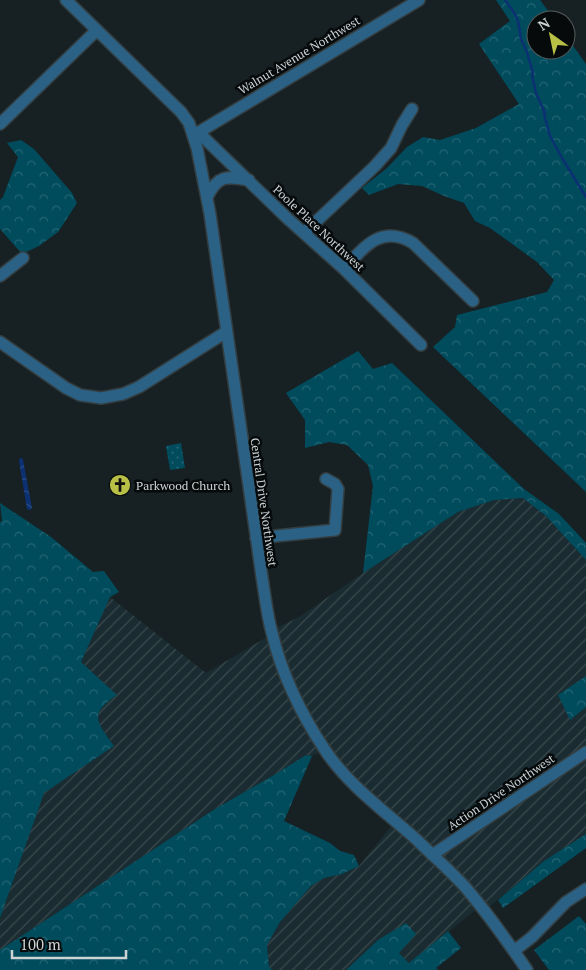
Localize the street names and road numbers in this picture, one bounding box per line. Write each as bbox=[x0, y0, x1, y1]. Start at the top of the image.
street label: Walnut Avenue Northwest bbox=[235, 12, 363, 97]
street label: Poole Place Northwest bbox=[270, 182, 368, 275]
street label: Central Drive Northwest bbox=[248, 437, 281, 568]
street label: Action Drive Northwest bbox=[445, 750, 558, 833]

